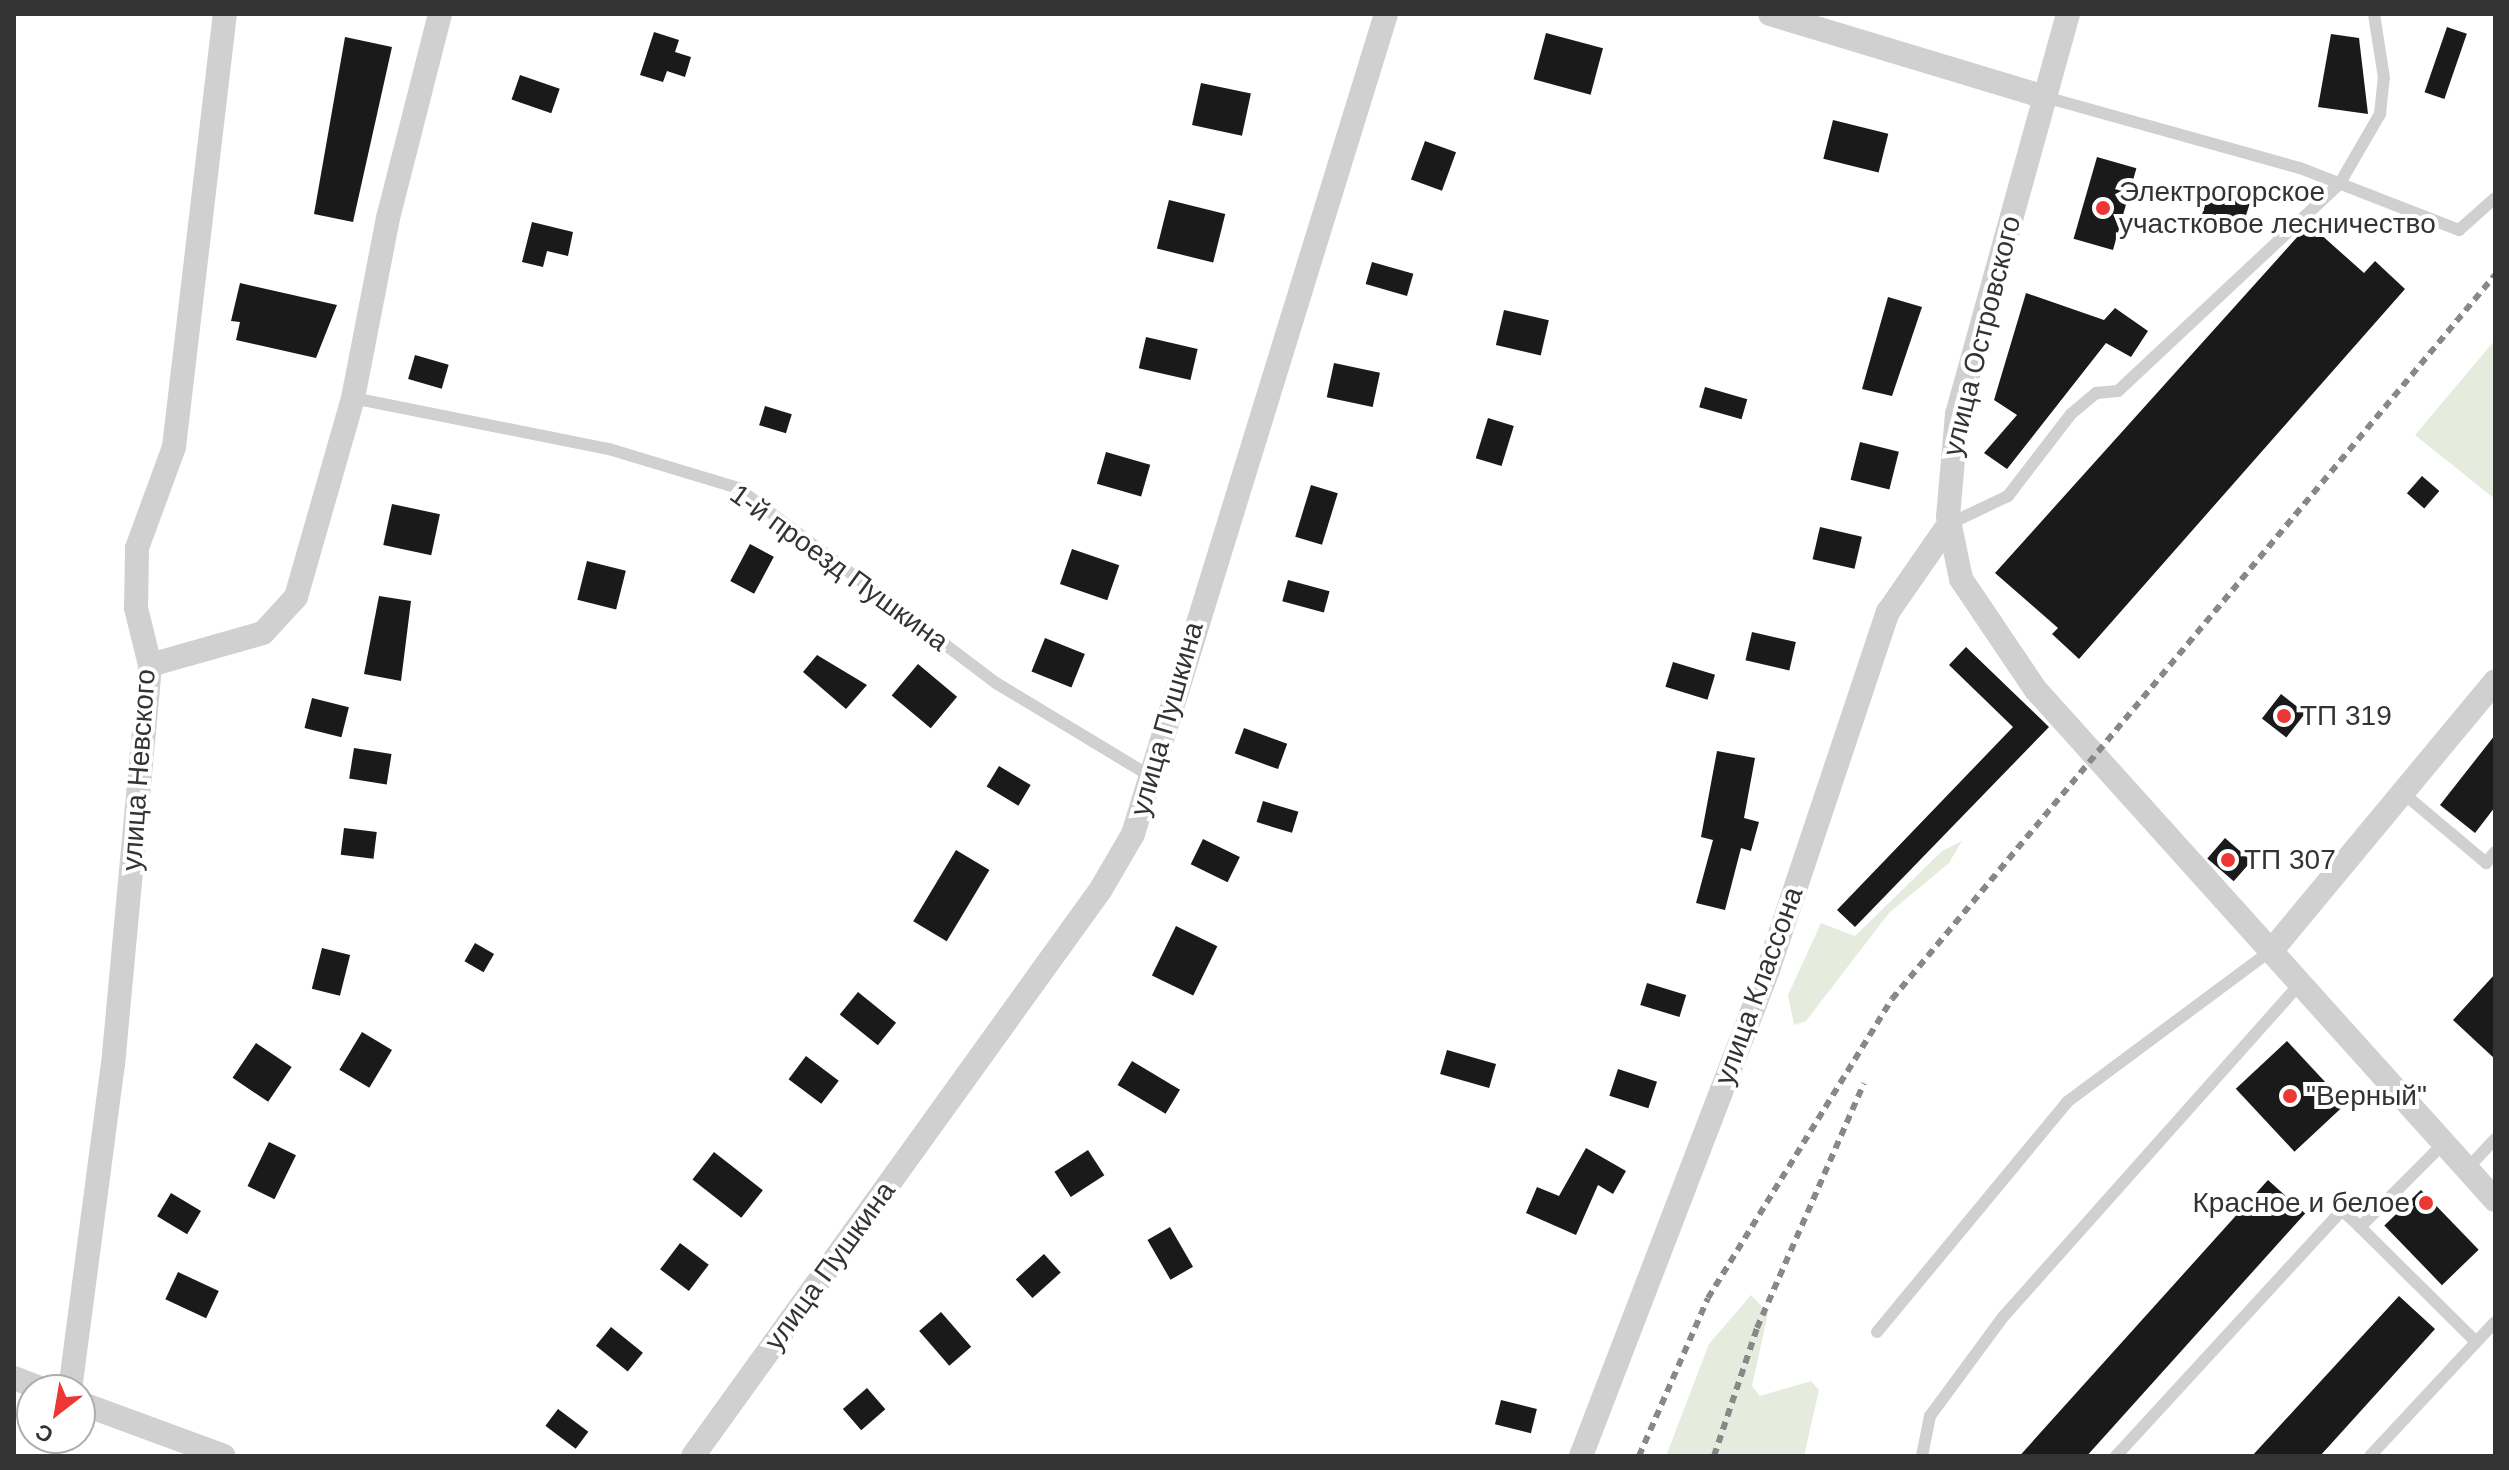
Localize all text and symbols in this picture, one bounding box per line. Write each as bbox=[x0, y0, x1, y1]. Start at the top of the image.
place label: Электрогорское участковое лесничество bbox=[2119, 175, 2436, 241]
marker: Электрогорское участковое лесничество bbox=[2094, 199, 2112, 217]
street label: улица Островского bbox=[1936, 212, 2028, 460]
street label: 1-й проезд Пушкина bbox=[723, 478, 955, 658]
street label: улица Пушкина bbox=[1123, 618, 1211, 820]
street label: улица Невского bbox=[115, 668, 163, 872]
place label: ТП 319 bbox=[2300, 699, 2392, 733]
marker: ТП 319 bbox=[2275, 707, 2293, 725]
place label: ТП 307 bbox=[2244, 843, 2336, 877]
marker: ТП 307 bbox=[2219, 851, 2237, 869]
street label: улица Классона bbox=[1708, 883, 1810, 1089]
place label: "Верный" bbox=[2306, 1079, 2427, 1113]
marker: "Верный" bbox=[2281, 1087, 2299, 1105]
street label: улица Пушкина bbox=[758, 1175, 902, 1357]
place label: Красное и белое bbox=[2193, 1186, 2410, 1220]
marker: Красное и белое bbox=[2417, 1194, 2435, 1212]
north arrow bbox=[16, 1374, 96, 1454]
text: С bbox=[31, 1418, 58, 1448]

